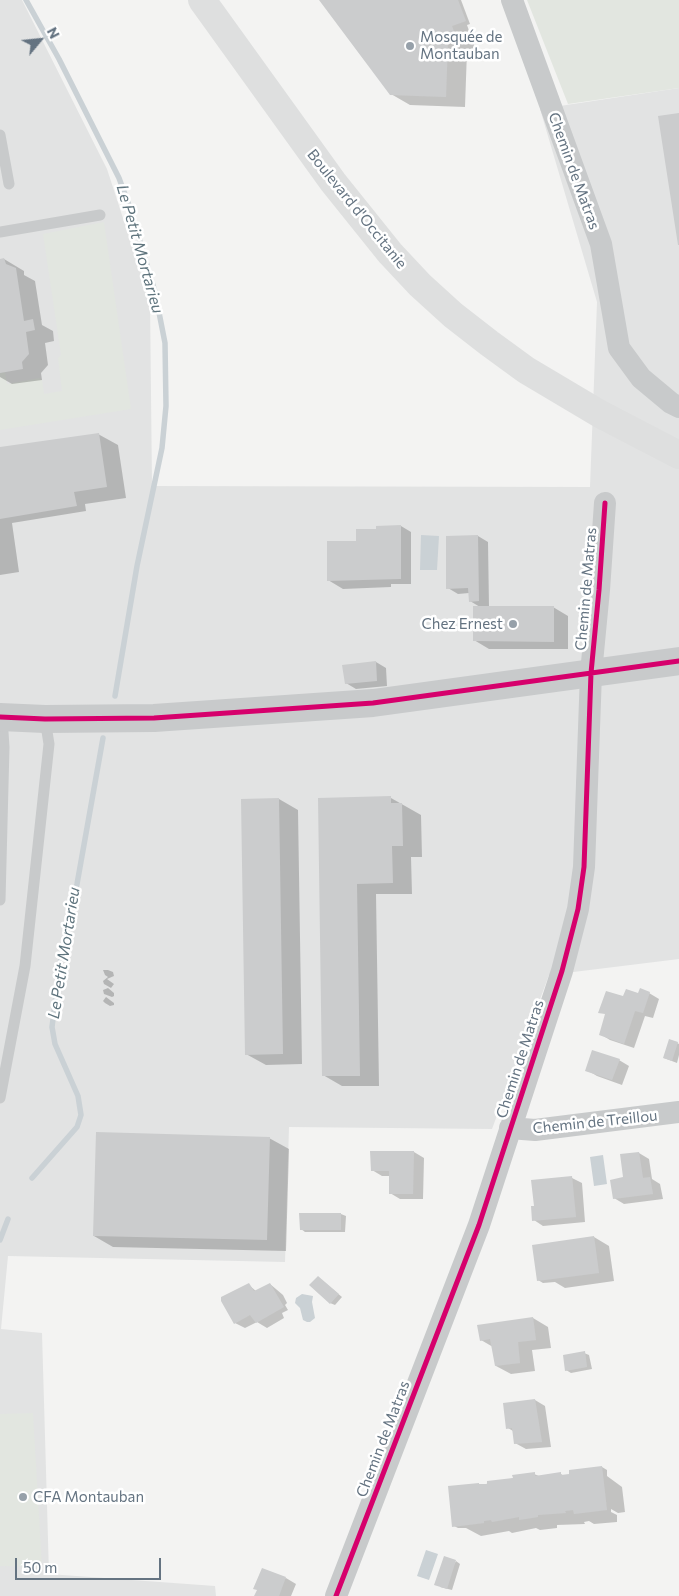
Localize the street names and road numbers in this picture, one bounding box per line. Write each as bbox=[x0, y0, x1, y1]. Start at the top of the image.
street label: Chemin de Matras bbox=[544, 110, 604, 232]
street label: Boulevard d'Occitanie bbox=[303, 146, 411, 272]
street label: Chemin de Matras bbox=[572, 527, 600, 651]
street label: Chemin de Matras bbox=[492, 998, 548, 1120]
street label: Chemin de Treillou bbox=[532, 1106, 658, 1138]
street label: Chemin de Matras bbox=[352, 1378, 414, 1500]

